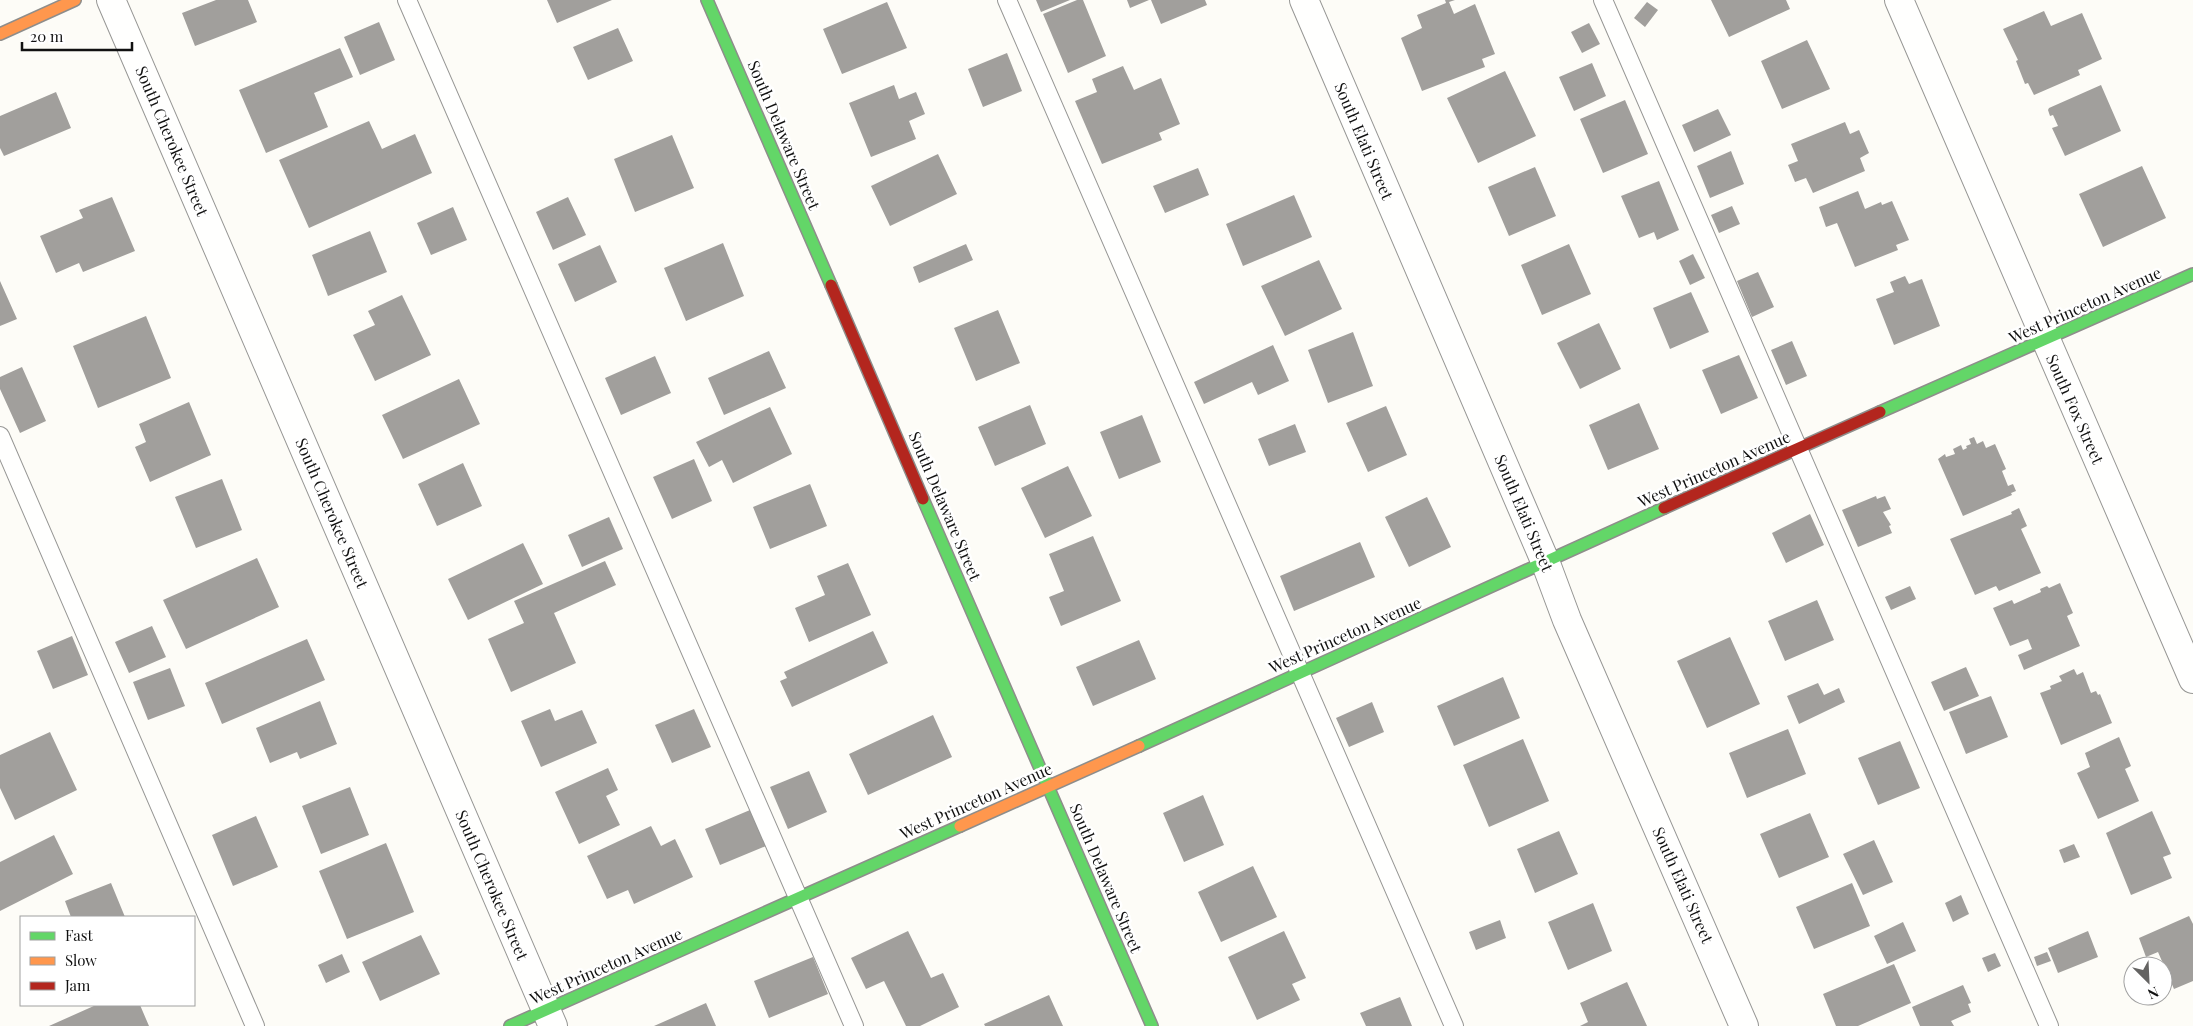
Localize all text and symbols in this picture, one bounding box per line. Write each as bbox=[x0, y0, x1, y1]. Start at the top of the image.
scale bar bbox=[22, 20, 132, 52]
text: 20 m bbox=[30, 26, 64, 46]
street label: South Delaware Street bbox=[744, 57, 825, 213]
street label: South Cherokee Street bbox=[131, 63, 214, 219]
street label: South Elati Street bbox=[1330, 79, 1399, 203]
street label: West Princeton Avenue bbox=[2004, 261, 2164, 348]
street label: South Fox Street bbox=[2042, 351, 2109, 467]
street label: West Princeton Avenue bbox=[1633, 425, 1793, 512]
street label: South Delaware Street bbox=[905, 428, 986, 584]
street label: South Cherokee Street bbox=[291, 435, 374, 591]
street label: South Elati Street bbox=[1490, 451, 1559, 575]
street label: West Princeton Avenue bbox=[1264, 591, 1424, 678]
street label: West Princeton Avenue bbox=[895, 757, 1055, 844]
street label: South Delaware Street bbox=[1066, 800, 1147, 956]
street label: South Cherokee Street bbox=[451, 807, 534, 963]
street label: South Elati Street bbox=[1648, 823, 1719, 947]
legend bbox=[20, 916, 195, 1006]
street label: West Princeton Avenue bbox=[525, 922, 685, 1009]
text: Fast bbox=[65, 925, 94, 945]
text: Slow bbox=[65, 950, 97, 970]
north arrow bbox=[2123, 956, 2173, 1006]
text: Jam bbox=[64, 975, 91, 995]
text: N bbox=[2145, 983, 2162, 1004]

